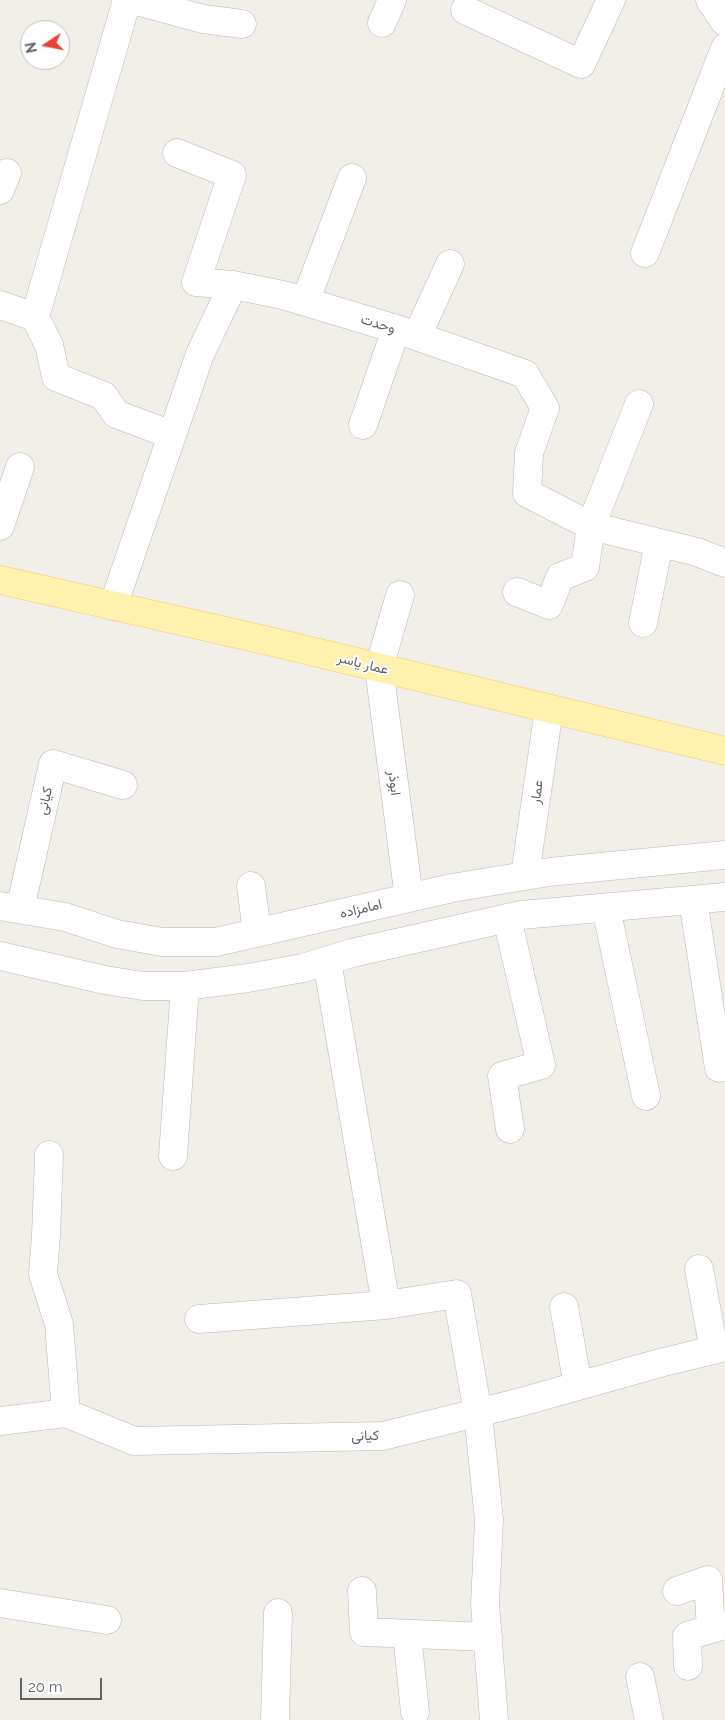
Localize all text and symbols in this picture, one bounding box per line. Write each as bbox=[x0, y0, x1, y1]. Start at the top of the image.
north arrow bbox=[20, 20, 70, 70]
text: N bbox=[22, 41, 40, 54]
street label: وحدت bbox=[359, 311, 397, 337]
street label: عمار یاسر bbox=[336, 650, 390, 678]
street label: ابوذر bbox=[384, 770, 404, 796]
street label: عمار bbox=[527, 779, 547, 805]
street label: کیانی bbox=[34, 785, 56, 817]
street label: امامزاده bbox=[338, 896, 384, 922]
street label: کیانی bbox=[351, 1427, 379, 1445]
scale bar bbox=[22, 1668, 105, 1700]
text: 20 m bbox=[28, 1678, 63, 1696]

